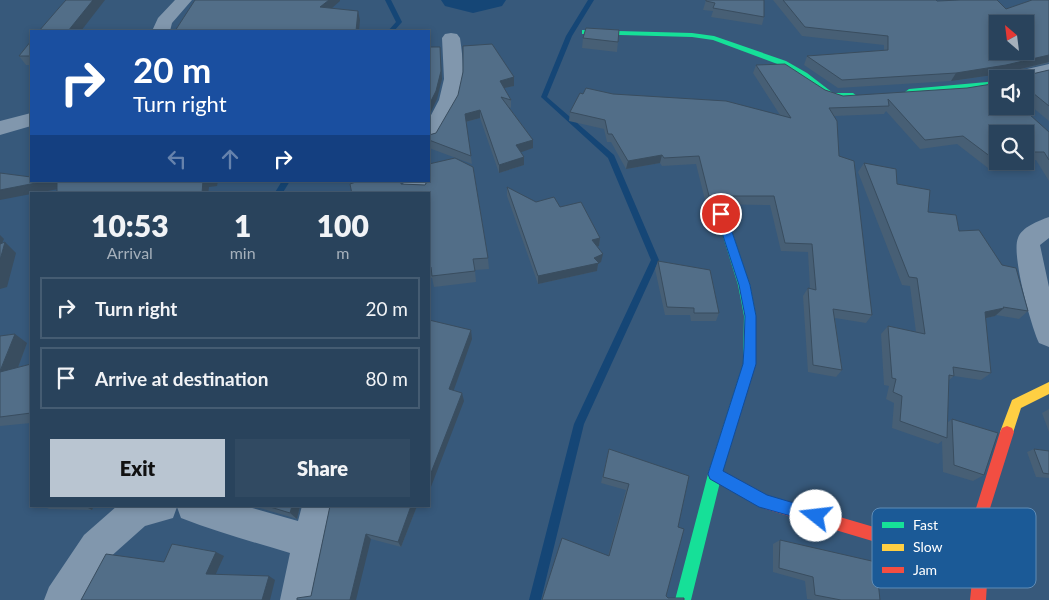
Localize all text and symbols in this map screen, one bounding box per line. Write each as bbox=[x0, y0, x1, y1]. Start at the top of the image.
north arrow bbox=[989, 15, 1034, 60]
map controls bbox=[989, 15, 1034, 170]
text: 20 m bbox=[133, 48, 211, 90]
icon: right bbox=[50, 50, 115, 115]
button: sound bbox=[989, 70, 1034, 115]
text: Turn right bbox=[133, 90, 227, 117]
button: search bbox=[989, 125, 1034, 170]
icon: left bbox=[163, 145, 191, 173]
icon: ahead bbox=[216, 145, 244, 173]
icon: right bbox=[269, 145, 297, 173]
pin bbox=[700, 193, 742, 235]
icon: arrive bbox=[707, 200, 735, 228]
text: 10:53 bbox=[91, 207, 169, 243]
text: 1 bbox=[234, 207, 251, 243]
text: 100 bbox=[317, 207, 369, 243]
text: Arrival bbox=[107, 243, 153, 262]
text: min bbox=[230, 243, 256, 262]
text: m bbox=[336, 243, 349, 262]
icon: right bbox=[52, 294, 80, 322]
text: Turn right bbox=[95, 297, 177, 320]
text: 20 m bbox=[365, 297, 408, 320]
icon: arrive bbox=[52, 364, 80, 392]
text: Arrive at destination bbox=[95, 367, 268, 390]
text: 80 m bbox=[365, 367, 408, 390]
button: Exit bbox=[50, 439, 225, 497]
button: Share bbox=[235, 439, 410, 497]
position arrow bbox=[789, 489, 841, 541]
legend bbox=[872, 508, 1036, 588]
text: Fast bbox=[913, 516, 938, 533]
text: Slow bbox=[913, 538, 943, 555]
text: Jam bbox=[913, 561, 937, 578]

